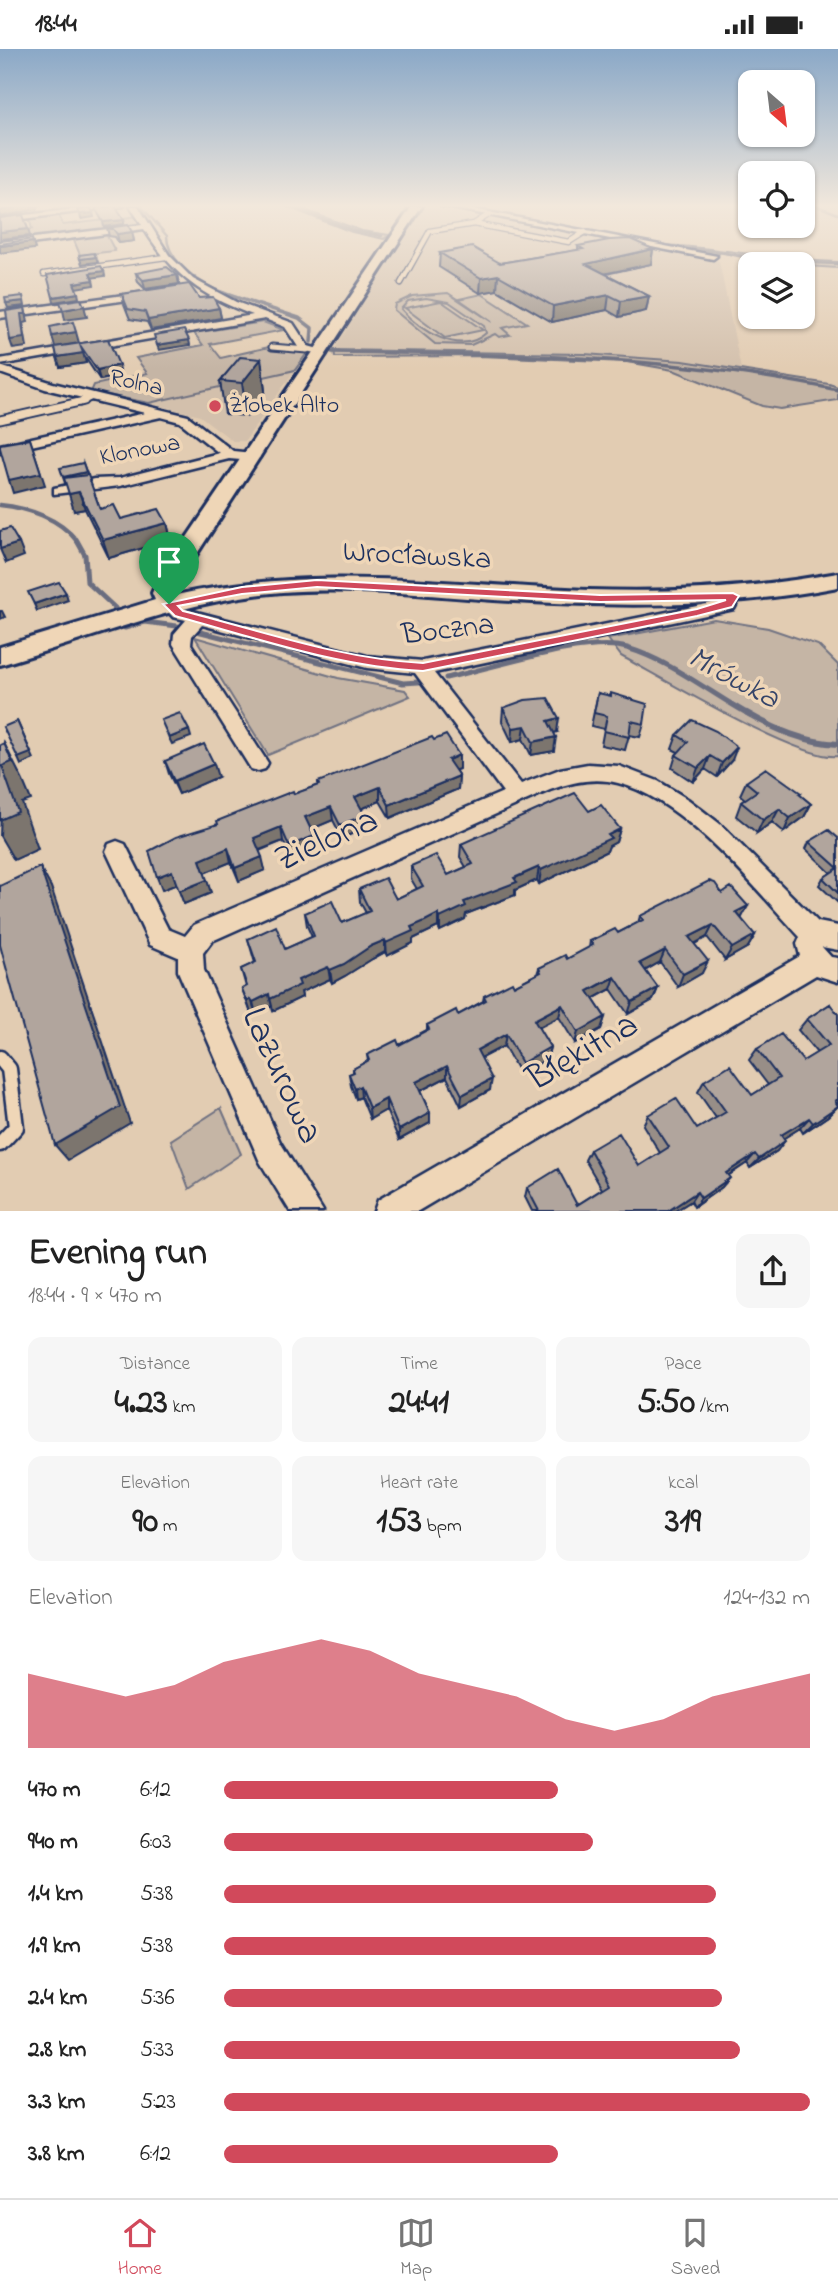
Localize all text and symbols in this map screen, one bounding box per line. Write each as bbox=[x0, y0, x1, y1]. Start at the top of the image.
text: 18:44 bbox=[35, 6, 77, 44]
north arrow bbox=[738, 70, 816, 147]
map controls bbox=[738, 70, 815, 329]
button: locate bbox=[738, 161, 815, 238]
button: layers bbox=[738, 252, 815, 329]
street label: Rolna bbox=[106, 361, 166, 407]
place label: Żłobek Alto bbox=[229, 389, 339, 424]
marker: Żłobek Alto bbox=[207, 398, 223, 414]
street label: Klonowa bbox=[97, 426, 183, 476]
street label: Wrocławska bbox=[342, 531, 492, 583]
pin bbox=[139, 532, 199, 604]
icon: arrive bbox=[150, 543, 188, 581]
street label: Boczna bbox=[398, 604, 497, 659]
water label: Mrówka bbox=[679, 635, 788, 723]
street label: Zielona bbox=[267, 794, 387, 888]
street label: Lazurowa bbox=[226, 999, 336, 1153]
street label: Błękitna bbox=[516, 999, 649, 1107]
text: Evening run bbox=[28, 1226, 207, 1282]
button: share bbox=[736, 1234, 810, 1308]
text: 18:44 · 9 × 470 m bbox=[28, 1280, 162, 1313]
text: Distance bbox=[120, 1351, 190, 1378]
text: Time bbox=[400, 1351, 438, 1378]
text: Pace bbox=[664, 1351, 702, 1378]
text: 4.23 bbox=[114, 1378, 168, 1429]
text: 24:41 bbox=[389, 1378, 449, 1429]
text: 5:50 bbox=[637, 1378, 695, 1429]
text: km bbox=[168, 1394, 196, 1421]
text: /km bbox=[695, 1394, 729, 1421]
text: Elevation bbox=[120, 1470, 190, 1497]
text: Heart rate bbox=[380, 1470, 458, 1497]
text: kcal bbox=[668, 1470, 698, 1497]
text: 90 bbox=[132, 1497, 158, 1548]
text: 153 bbox=[376, 1497, 422, 1548]
text: 319 bbox=[665, 1497, 701, 1548]
text: m bbox=[158, 1513, 178, 1540]
text: bpm bbox=[422, 1513, 462, 1540]
text: Elevation bbox=[28, 1582, 113, 1615]
text: 124–132 m bbox=[723, 1582, 810, 1615]
text: 470 m bbox=[28, 1774, 81, 1807]
text: 6:12 bbox=[140, 1774, 171, 1807]
text: 940 m bbox=[28, 1826, 78, 1859]
text: 6:03 bbox=[140, 1826, 172, 1859]
text: 1.4 km bbox=[28, 1878, 83, 1911]
text: 5:38 bbox=[140, 1878, 173, 1911]
text: 1.9 km bbox=[28, 1930, 81, 1963]
text: 5:38 bbox=[140, 1930, 173, 1963]
text: 2.4 km bbox=[28, 1982, 87, 2015]
text: 5:36 bbox=[140, 1982, 175, 2015]
text: 2.8 km bbox=[28, 2034, 86, 2067]
text: 5:33 bbox=[140, 2034, 174, 2067]
text: 3.3 km bbox=[28, 2086, 85, 2119]
text: 5:23 bbox=[140, 2086, 176, 2119]
text: 3.8 km bbox=[28, 2138, 85, 2171]
text: 6:12 bbox=[140, 2138, 171, 2171]
tab: Home bbox=[118, 2214, 162, 2283]
tab: Map bbox=[397, 2214, 435, 2283]
tab: Saved bbox=[671, 2214, 720, 2283]

